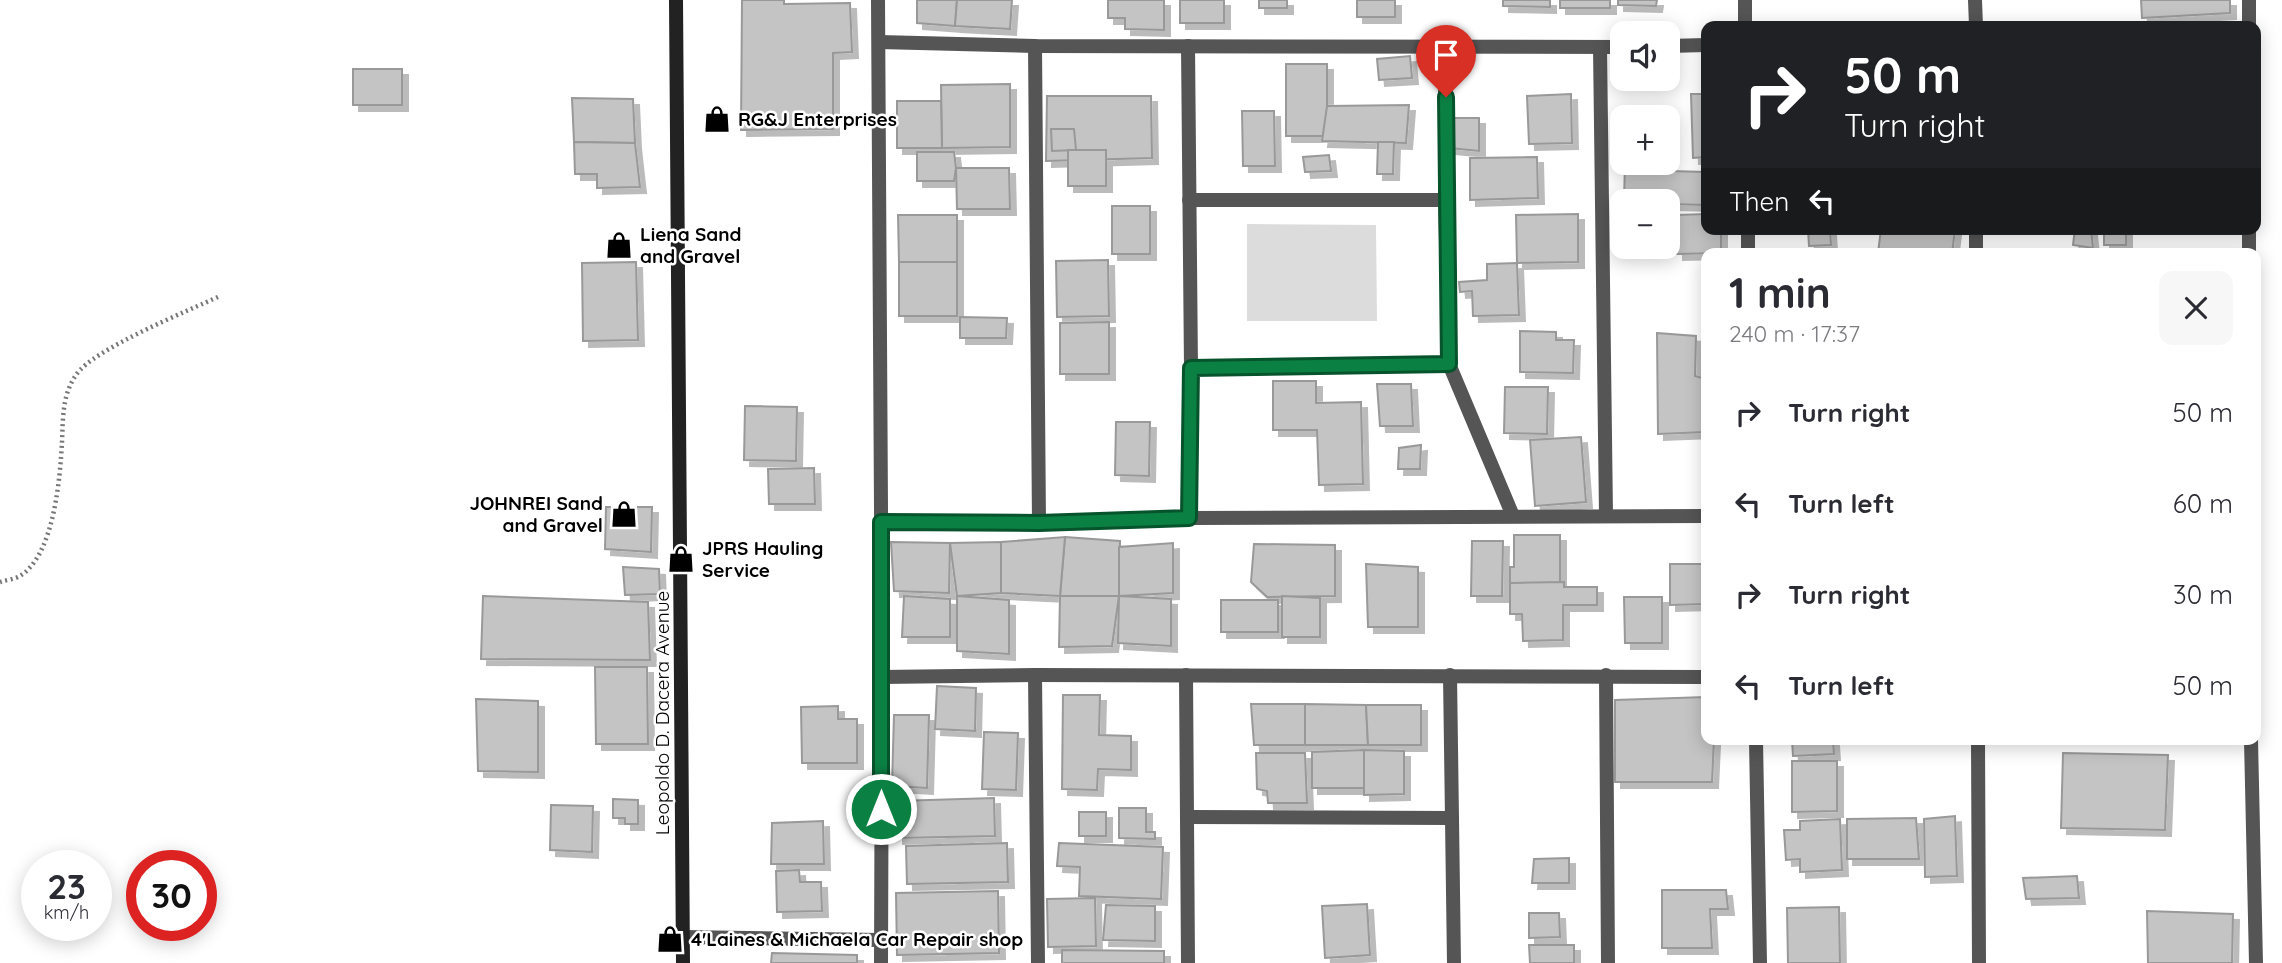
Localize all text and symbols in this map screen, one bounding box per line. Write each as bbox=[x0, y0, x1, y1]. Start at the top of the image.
map controls bbox=[1610, 21, 1680, 259]
button: sound bbox=[1610, 21, 1680, 91]
pin bbox=[1416, 25, 1476, 97]
icon: arrive bbox=[1427, 36, 1465, 74]
text: 50 m bbox=[1844, 44, 1961, 105]
icon: right bbox=[1729, 49, 1820, 140]
shop icon: RG&J Enterprises bbox=[702, 104, 732, 134]
button: + bbox=[1610, 105, 1680, 175]
text: Turn right bbox=[1844, 105, 1985, 145]
place label: RG&J Enterprises bbox=[738, 107, 897, 131]
icon: left bbox=[1803, 182, 1841, 220]
text: Then bbox=[1729, 185, 1789, 218]
button: − bbox=[1610, 189, 1680, 259]
place label: Liena Sand and Gravel bbox=[640, 222, 741, 268]
shop icon: Liena Sand and Gravel bbox=[604, 230, 634, 260]
text: 1 min bbox=[1729, 266, 1831, 319]
button: close bbox=[2159, 271, 2233, 345]
text: 240 m · 17:37 bbox=[1729, 319, 1860, 348]
icon: right bbox=[1729, 394, 1767, 432]
text: Turn right bbox=[1788, 396, 1910, 429]
text: 50 m bbox=[2173, 396, 2233, 429]
icon: left bbox=[1729, 485, 1767, 523]
text: Turn left bbox=[1788, 487, 1895, 520]
text: 60 m bbox=[2173, 487, 2233, 520]
place label: JOHNREI Sand and Gravel bbox=[469, 491, 603, 537]
shop icon: JOHNREI Sand and Gravel bbox=[609, 499, 639, 529]
place label: JPRS Hauling Service bbox=[702, 536, 823, 582]
shop icon: JPRS Hauling Service bbox=[666, 544, 696, 574]
icon: right bbox=[1729, 576, 1767, 614]
text: Turn right bbox=[1788, 578, 1910, 611]
text: 30 m bbox=[2173, 578, 2233, 611]
street label: Leopoldo D. Dacera Avenue bbox=[650, 591, 674, 835]
icon: left bbox=[1729, 667, 1767, 705]
text: Turn left bbox=[1788, 669, 1895, 702]
text: 50 m bbox=[2173, 669, 2233, 702]
position arrow bbox=[844, 772, 918, 846]
speed limit sign: 30 bbox=[126, 850, 217, 941]
text: 23 bbox=[47, 864, 86, 908]
text: km/h bbox=[44, 901, 89, 924]
shop icon: 4'Laines & Michaela Car Repair shop bbox=[655, 924, 685, 954]
place label: 4'Laines & Michaela Car Repair shop bbox=[691, 927, 1023, 951]

